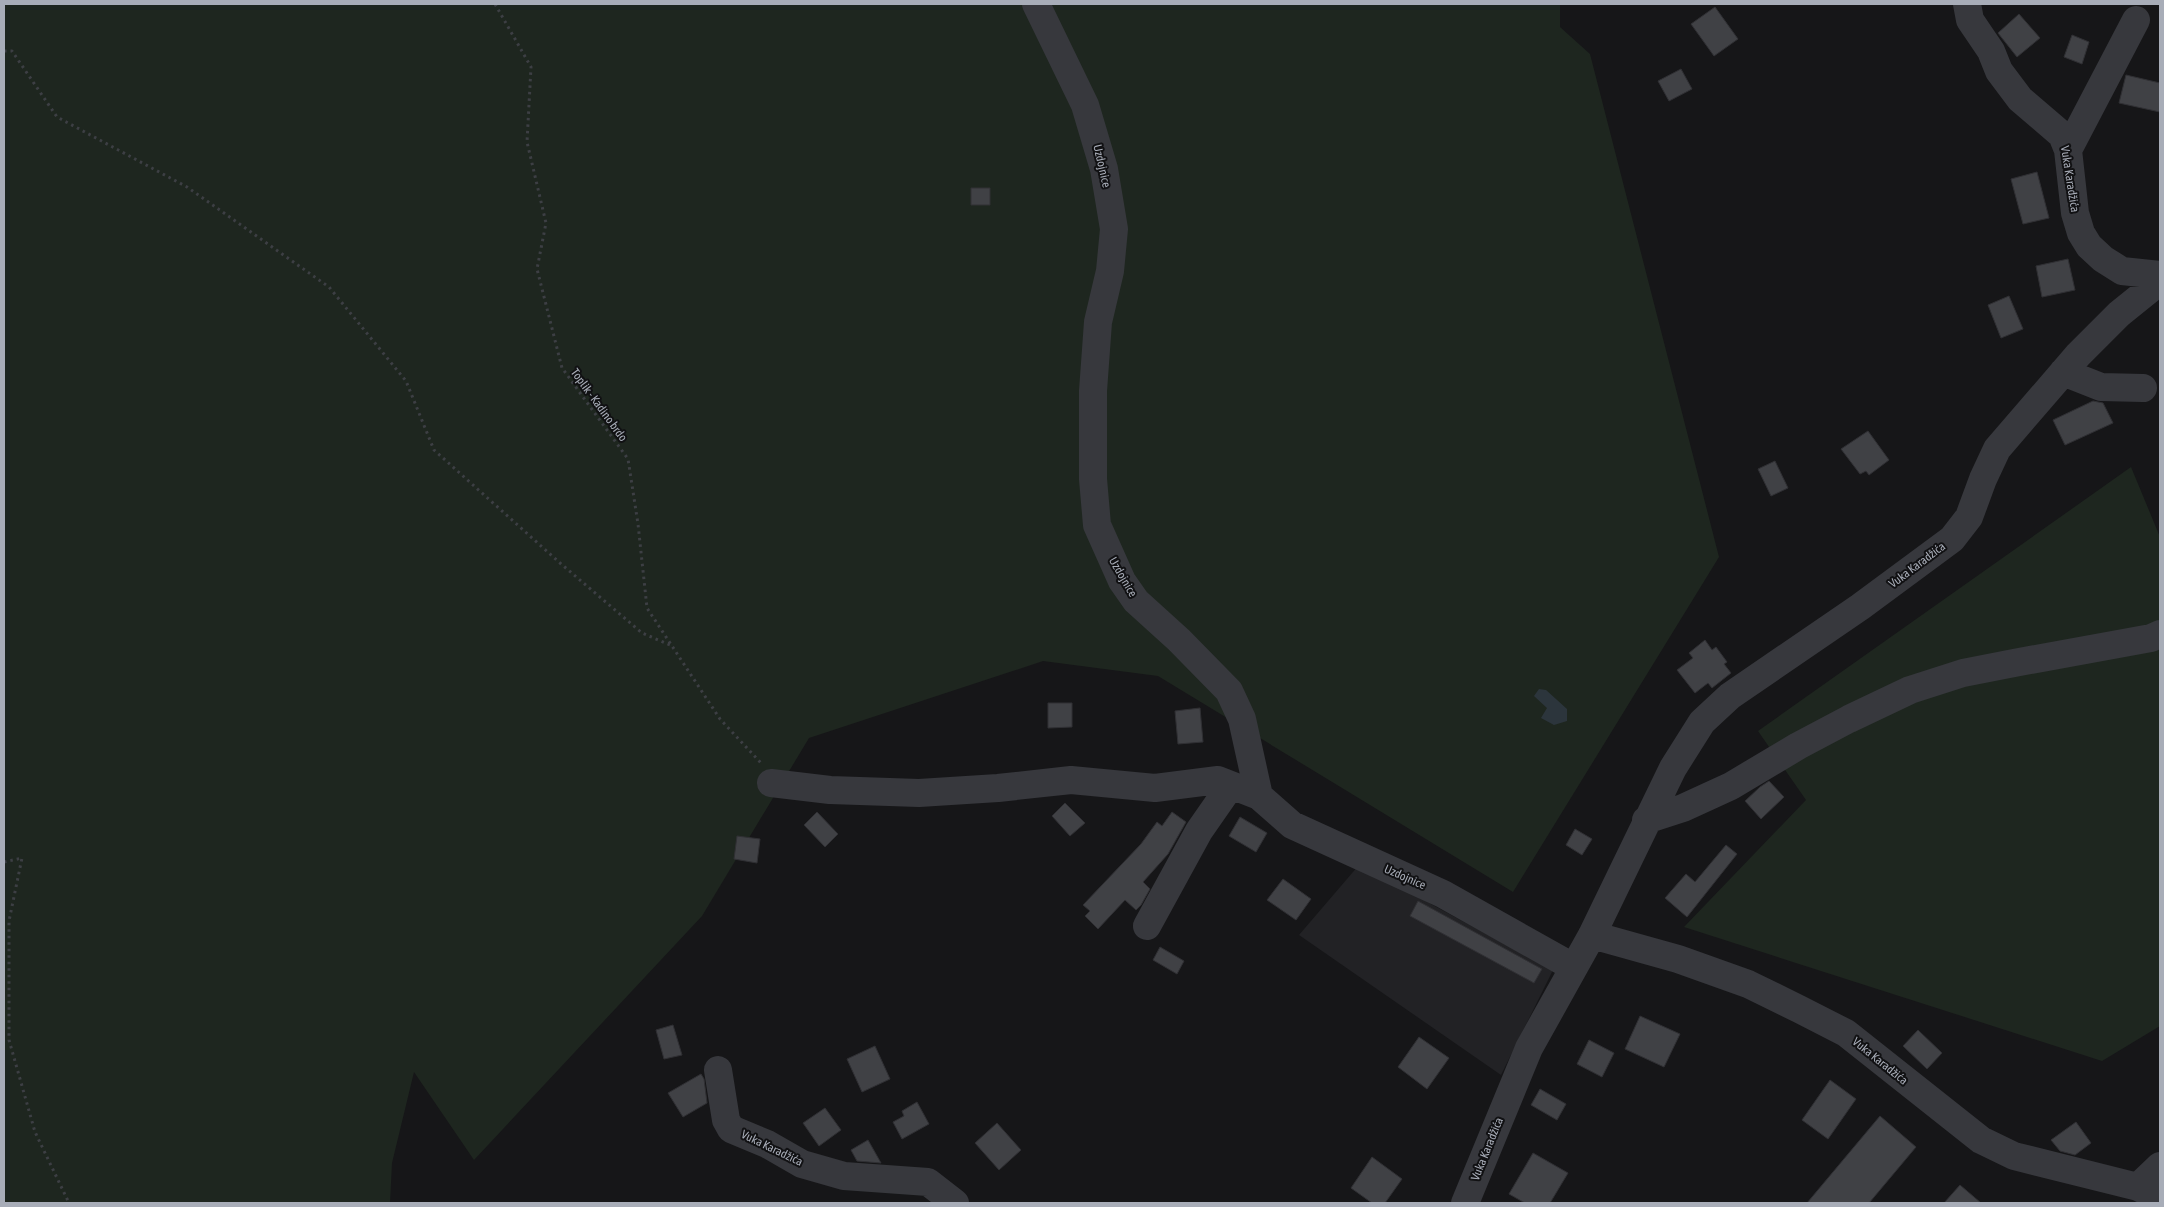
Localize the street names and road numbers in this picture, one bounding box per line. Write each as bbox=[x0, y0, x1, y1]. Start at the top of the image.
street label: Uzdojnice bbox=[1090, 143, 1114, 189]
street label: Vuka Karadžića bbox=[2058, 145, 2082, 213]
street label: Toplik - Kadino brdo bbox=[568, 366, 630, 444]
street label: Vuka Karadžića bbox=[1886, 539, 1948, 591]
street label: Uzdojnice bbox=[1106, 555, 1140, 599]
street label: Uzdojnice bbox=[1382, 862, 1428, 892]
street label: Vuka Karadžića bbox=[1850, 1035, 1910, 1087]
street label: Vuka Karadžića bbox=[1468, 1115, 1506, 1183]
street label: Vuka Karadžića bbox=[739, 1127, 805, 1169]

